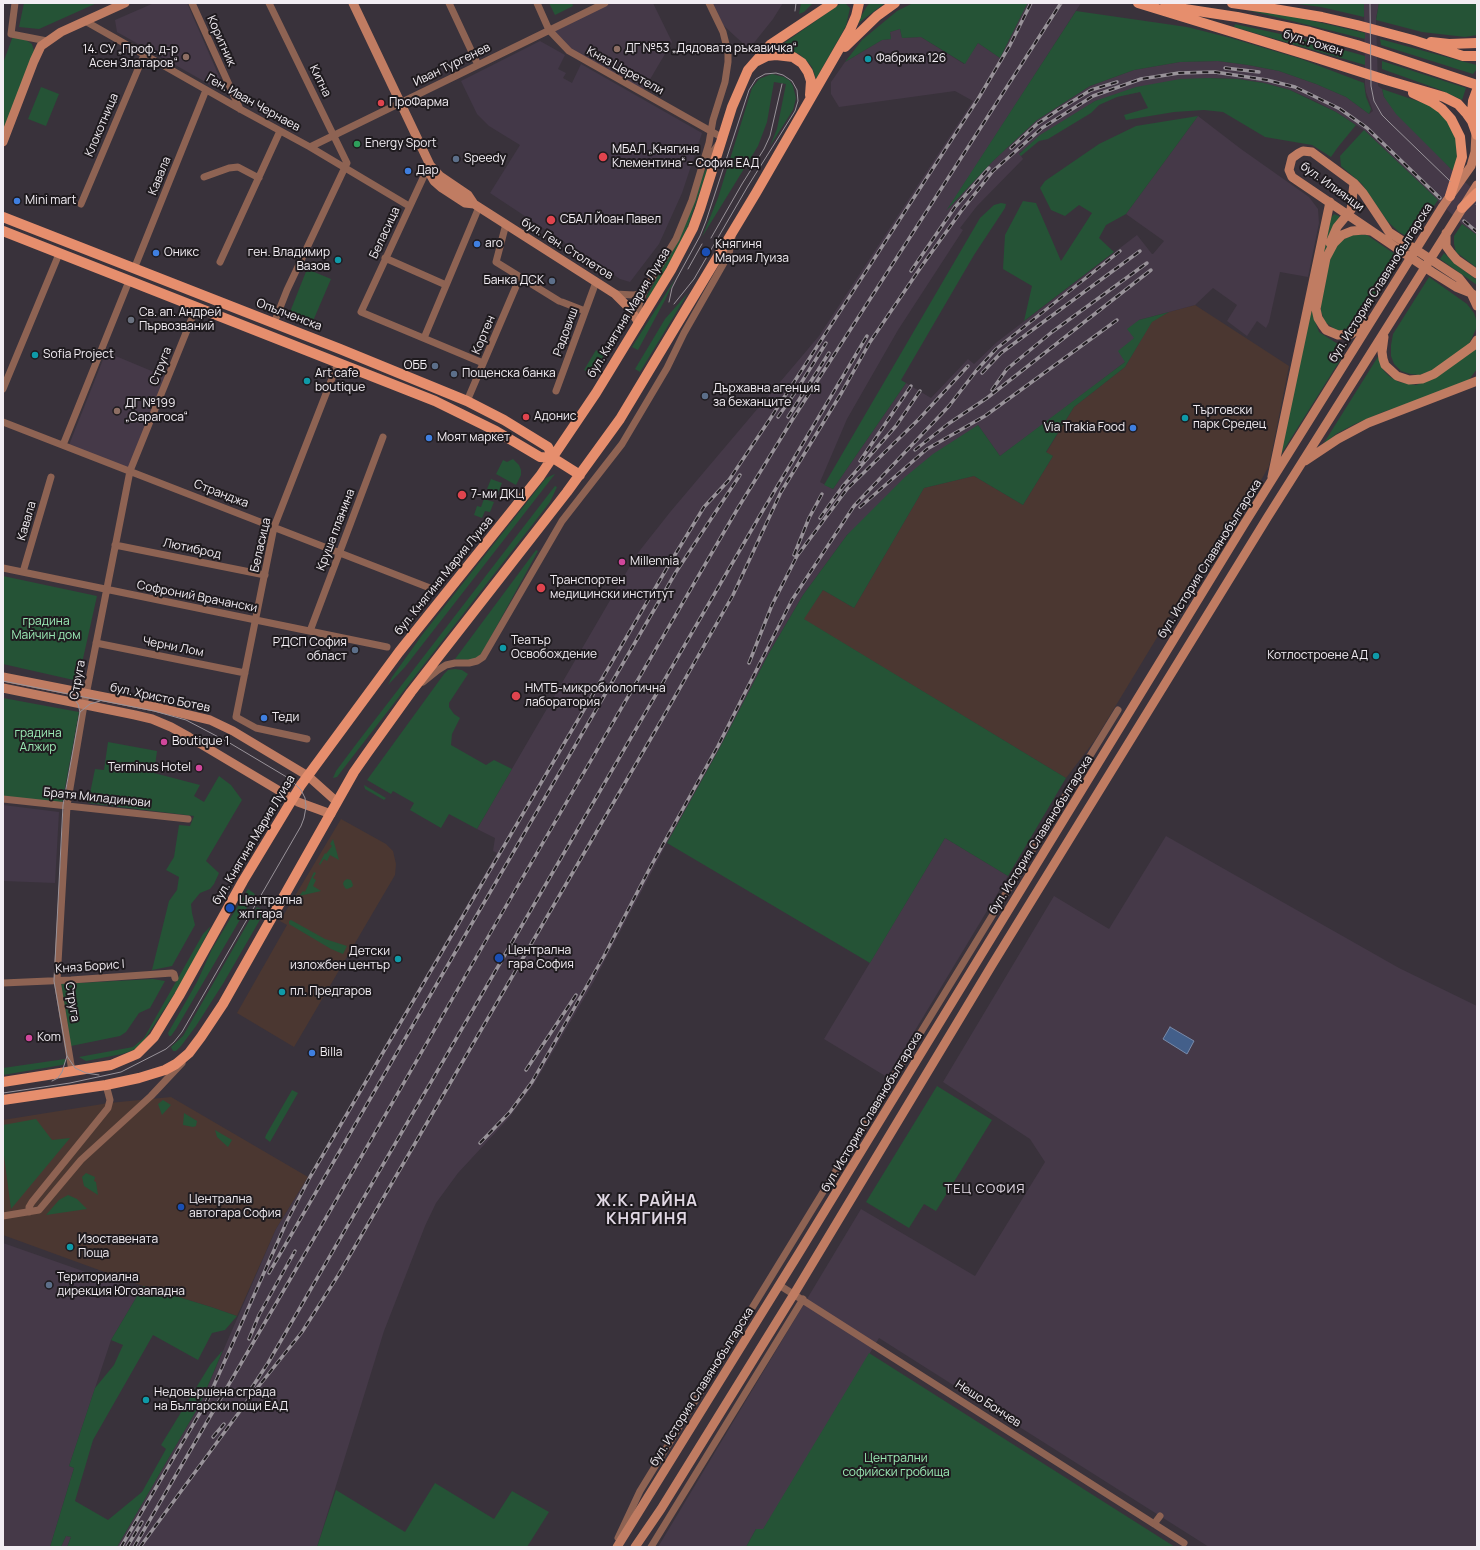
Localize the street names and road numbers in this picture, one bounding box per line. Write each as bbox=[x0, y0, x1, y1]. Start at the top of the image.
street label: Коритник bbox=[204, 14, 238, 68]
street label: бул. Рожен bbox=[1281, 27, 1345, 59]
street label: Иван Тургенев bbox=[411, 40, 493, 90]
street label: Княз Церетели bbox=[584, 44, 666, 98]
street label: Китна bbox=[306, 63, 334, 99]
street label: Ген. Иван Чернаев bbox=[204, 71, 302, 135]
street label: Клокотница bbox=[82, 91, 122, 159]
street label: Кавала bbox=[146, 155, 174, 197]
street label: бул. Илиянци bbox=[1297, 159, 1367, 215]
street label: бул. История Славянобългарска bbox=[1326, 201, 1436, 365]
street label: Беласица bbox=[367, 205, 403, 261]
street label: бул. Ген. Столетов bbox=[519, 215, 615, 283]
street label: бул. Княгиня Мария Луиза bbox=[585, 246, 673, 380]
street label: Опълченска bbox=[254, 296, 324, 334]
street label: Радовиш bbox=[551, 306, 581, 358]
street label: Кортен bbox=[469, 313, 499, 357]
street label: Струга bbox=[147, 345, 175, 387]
street label: Странджа bbox=[192, 477, 250, 511]
street label: бул. История Славянобългарска bbox=[1155, 477, 1265, 641]
street label: Круша планина bbox=[314, 487, 358, 573]
street label: Кавала bbox=[15, 500, 39, 542]
street label: бул. Княгиня Мария Луиза bbox=[392, 514, 496, 638]
street label: Беласица bbox=[248, 516, 274, 574]
street label: Лютиброд bbox=[162, 536, 222, 562]
street label: Софроний Врачански bbox=[135, 578, 259, 616]
street label: Черни Лом bbox=[141, 634, 205, 660]
street label: Струга bbox=[67, 659, 89, 701]
street label: бул. Христо Ботев bbox=[109, 680, 211, 716]
street label: бул. История Славянобългарска bbox=[986, 753, 1096, 917]
street label: бул. Княгиня Мария Луиза bbox=[210, 773, 298, 907]
street label: Братя Миладинови bbox=[43, 785, 151, 811]
street label: Княз Борис I bbox=[55, 957, 125, 977]
street label: Струга bbox=[62, 981, 82, 1023]
street label: бул. История Славянобългарска bbox=[818, 1029, 926, 1195]
street label: бул. История Славянобългарска bbox=[647, 1305, 757, 1469]
street label: Нешо Бончев bbox=[953, 1377, 1023, 1431]

